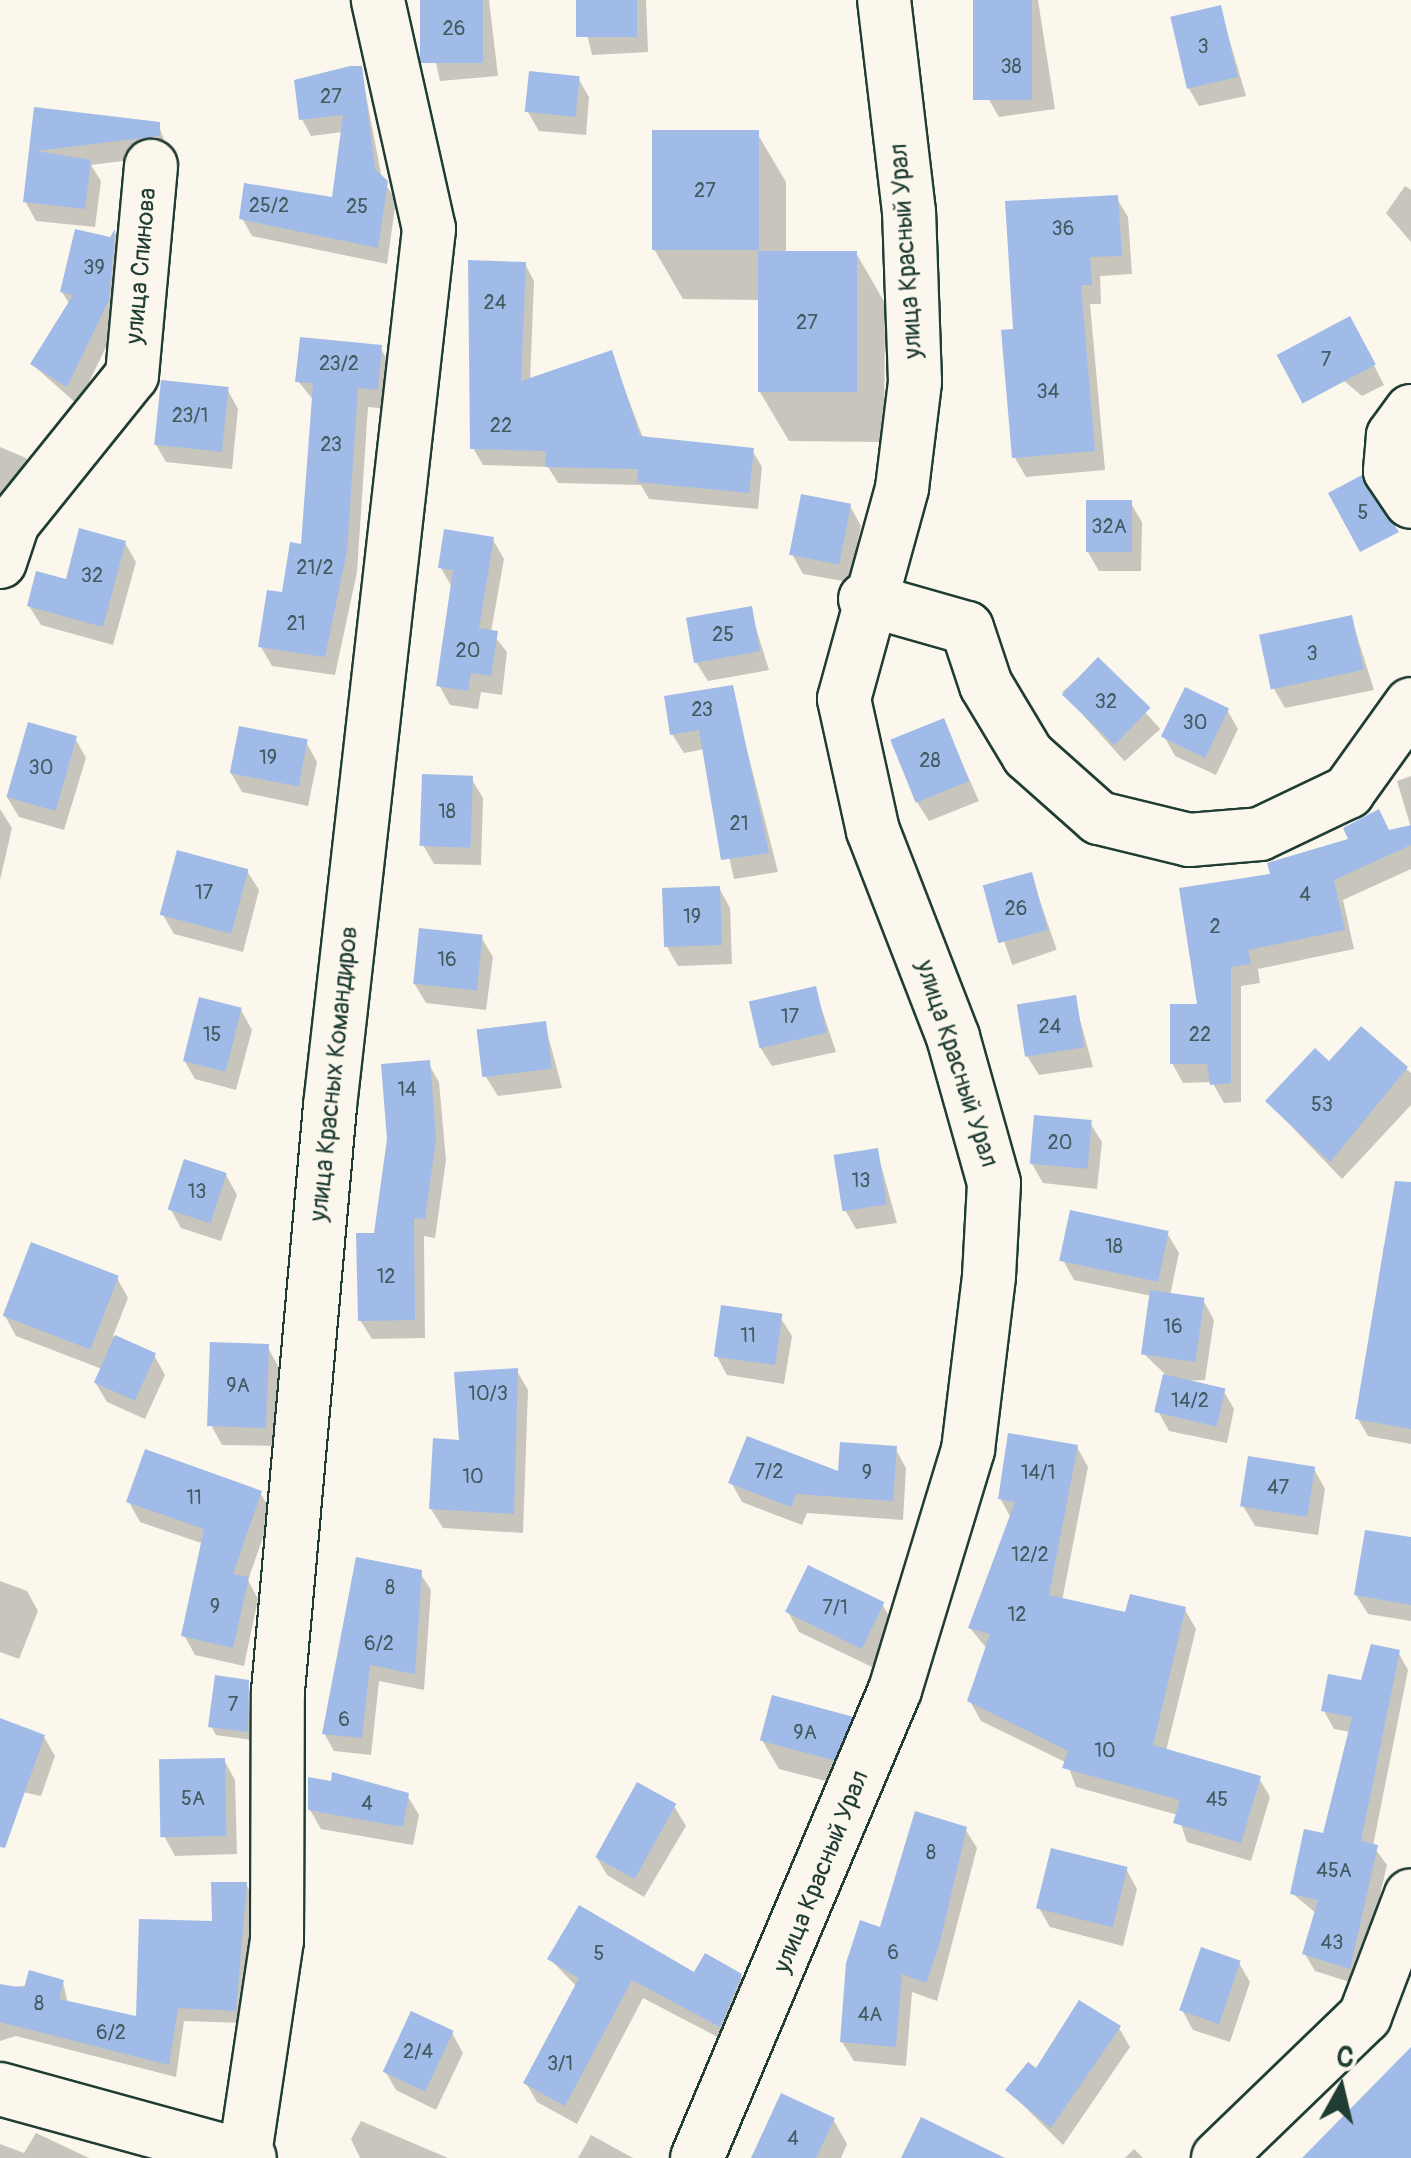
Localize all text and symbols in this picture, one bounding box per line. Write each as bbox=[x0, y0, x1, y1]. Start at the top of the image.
house number: 26 bbox=[443, 16, 465, 40]
house number: 3 bbox=[1197, 34, 1209, 58]
house number: 38 bbox=[1000, 54, 1022, 78]
house number: 27 bbox=[320, 84, 342, 108]
street label: улица Красный Урал bbox=[885, 142, 929, 360]
house number: 27 bbox=[694, 178, 716, 202]
street label: улица Спинова bbox=[120, 187, 164, 345]
house number: 25/2 bbox=[249, 193, 289, 217]
house number: 25 bbox=[346, 194, 368, 218]
house number: 36 bbox=[1052, 216, 1074, 240]
house number: 39 bbox=[83, 255, 105, 279]
house number: 24 bbox=[484, 290, 506, 314]
house number: 27 bbox=[796, 310, 818, 334]
house number: 7 bbox=[1321, 347, 1331, 371]
house number: 23/2 bbox=[319, 351, 359, 375]
house number: 34 bbox=[1037, 379, 1059, 403]
house number: 23/1 bbox=[172, 403, 208, 427]
house number: 22 bbox=[490, 413, 512, 437]
house number: 23 bbox=[320, 432, 342, 456]
house number: 5 bbox=[1358, 500, 1368, 524]
house number: 32А bbox=[1091, 514, 1127, 538]
house number: 21/2 bbox=[296, 555, 334, 579]
house number: 32 bbox=[81, 563, 103, 587]
house number: 21 bbox=[287, 611, 305, 635]
house number: 25 bbox=[712, 622, 734, 646]
house number: 20 bbox=[456, 638, 480, 662]
house number: 3 bbox=[1306, 641, 1318, 665]
house number: 32 bbox=[1095, 689, 1117, 713]
house number: 23 bbox=[691, 697, 713, 721]
house number: 30 bbox=[1183, 710, 1207, 734]
house number: 19 bbox=[259, 745, 277, 769]
house number: 28 bbox=[919, 748, 941, 772]
house number: 30 bbox=[29, 755, 53, 779]
house number: 18 bbox=[438, 799, 456, 823]
house number: 21 bbox=[730, 811, 748, 835]
house number: 17 bbox=[195, 880, 213, 904]
house number: 4 bbox=[1299, 882, 1311, 906]
house number: 26 bbox=[1005, 896, 1027, 920]
house number: 19 bbox=[683, 904, 701, 928]
house number: 2 bbox=[1209, 914, 1221, 938]
street label: улица Красных Командиров bbox=[305, 925, 365, 1223]
house number: 16 bbox=[437, 947, 457, 971]
street label: улица Красный Урал bbox=[908, 957, 1004, 1171]
house number: 17 bbox=[781, 1004, 799, 1028]
house number: 24 bbox=[1039, 1014, 1061, 1038]
house number: 15 bbox=[203, 1022, 221, 1046]
house number: 22 bbox=[1189, 1022, 1211, 1046]
house number: 14 bbox=[397, 1077, 417, 1101]
house number: 53 bbox=[1311, 1092, 1333, 1116]
house number: 20 bbox=[1048, 1130, 1072, 1154]
house number: 13 bbox=[852, 1168, 870, 1192]
house number: 13 bbox=[188, 1179, 206, 1203]
house number: 18 bbox=[1105, 1234, 1123, 1258]
house number: 12 bbox=[377, 1264, 395, 1288]
house number: 16 bbox=[1163, 1314, 1183, 1338]
house number: 11 bbox=[740, 1323, 756, 1347]
house number: 9А bbox=[226, 1373, 250, 1397]
house number: 10/3 bbox=[468, 1381, 508, 1405]
house number: 14/2 bbox=[1171, 1388, 1209, 1412]
house number: 7/2 bbox=[755, 1459, 783, 1483]
house number: 9 bbox=[862, 1460, 872, 1484]
house number: 14/1 bbox=[1021, 1460, 1055, 1484]
house number: 10 bbox=[462, 1464, 484, 1488]
house number: 47 bbox=[1267, 1475, 1289, 1499]
house number: 11 bbox=[186, 1485, 202, 1509]
house number: 12/2 bbox=[1011, 1542, 1049, 1566]
house number: 8 bbox=[385, 1575, 395, 1599]
house number: 9 bbox=[210, 1594, 220, 1618]
house number: 7/1 bbox=[822, 1595, 848, 1619]
house number: 12 bbox=[1008, 1602, 1026, 1626]
house number: 6/2 bbox=[364, 1631, 394, 1655]
house number: 7 bbox=[228, 1692, 238, 1716]
house number: 6 bbox=[338, 1707, 350, 1731]
house number: 9А bbox=[793, 1720, 817, 1744]
house number: 10 bbox=[1094, 1738, 1116, 1762]
street label: улица Красный Урал bbox=[768, 1766, 876, 1978]
house number: 5А bbox=[181, 1786, 205, 1810]
house number: 45 bbox=[1206, 1787, 1228, 1811]
house number: 4 bbox=[361, 1791, 373, 1815]
house number: 8 bbox=[926, 1840, 936, 1864]
house number: 45А bbox=[1316, 1858, 1352, 1882]
house number: 43 bbox=[1321, 1930, 1343, 1954]
house number: 6 bbox=[887, 1940, 899, 1964]
house number: 5 bbox=[594, 1941, 604, 1965]
house number: 8 bbox=[34, 1991, 44, 2015]
house number: 4А bbox=[858, 2002, 882, 2026]
house number: 6/2 bbox=[96, 2020, 126, 2044]
north arrow bbox=[1291, 2038, 1391, 2138]
house number: 2/4 bbox=[403, 2039, 433, 2063]
text: С bbox=[1334, 2039, 1356, 2076]
house number: 3/1 bbox=[547, 2051, 573, 2075]
house number: 4 bbox=[787, 2126, 799, 2150]

